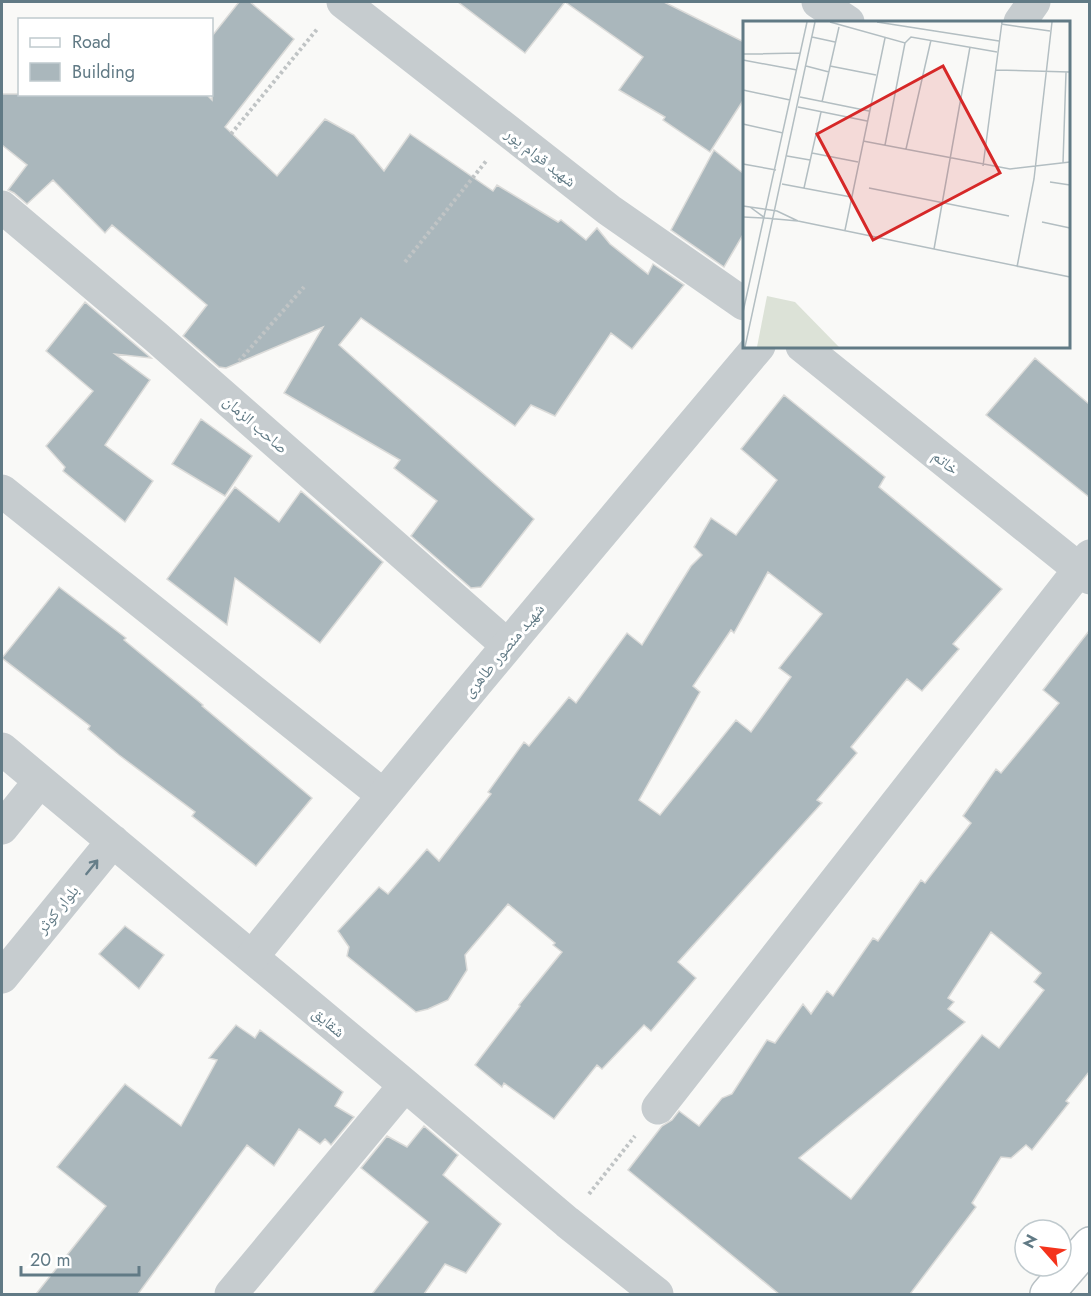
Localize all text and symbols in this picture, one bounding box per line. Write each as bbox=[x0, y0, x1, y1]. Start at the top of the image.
legend bbox=[18, 18, 213, 96]
inset map bbox=[743, 21, 1070, 348]
text: Road bbox=[72, 29, 111, 55]
text: Building bbox=[72, 59, 135, 85]
street label: شهید قوام پور bbox=[500, 122, 581, 192]
street label: صاحب الزمان bbox=[218, 390, 293, 459]
street label: خاتم bbox=[928, 445, 964, 480]
street label: شهید منصور طاهری bbox=[457, 598, 550, 702]
one-way arrow bbox=[85, 860, 99, 875]
street label: بلوار کوثر bbox=[30, 880, 84, 939]
street label: شقایق bbox=[307, 1002, 350, 1043]
north arrow bbox=[1013, 1218, 1073, 1278]
text: N bbox=[1017, 1230, 1043, 1252]
scale bar bbox=[21, 1239, 140, 1277]
text: 20 m bbox=[30, 1247, 70, 1273]

